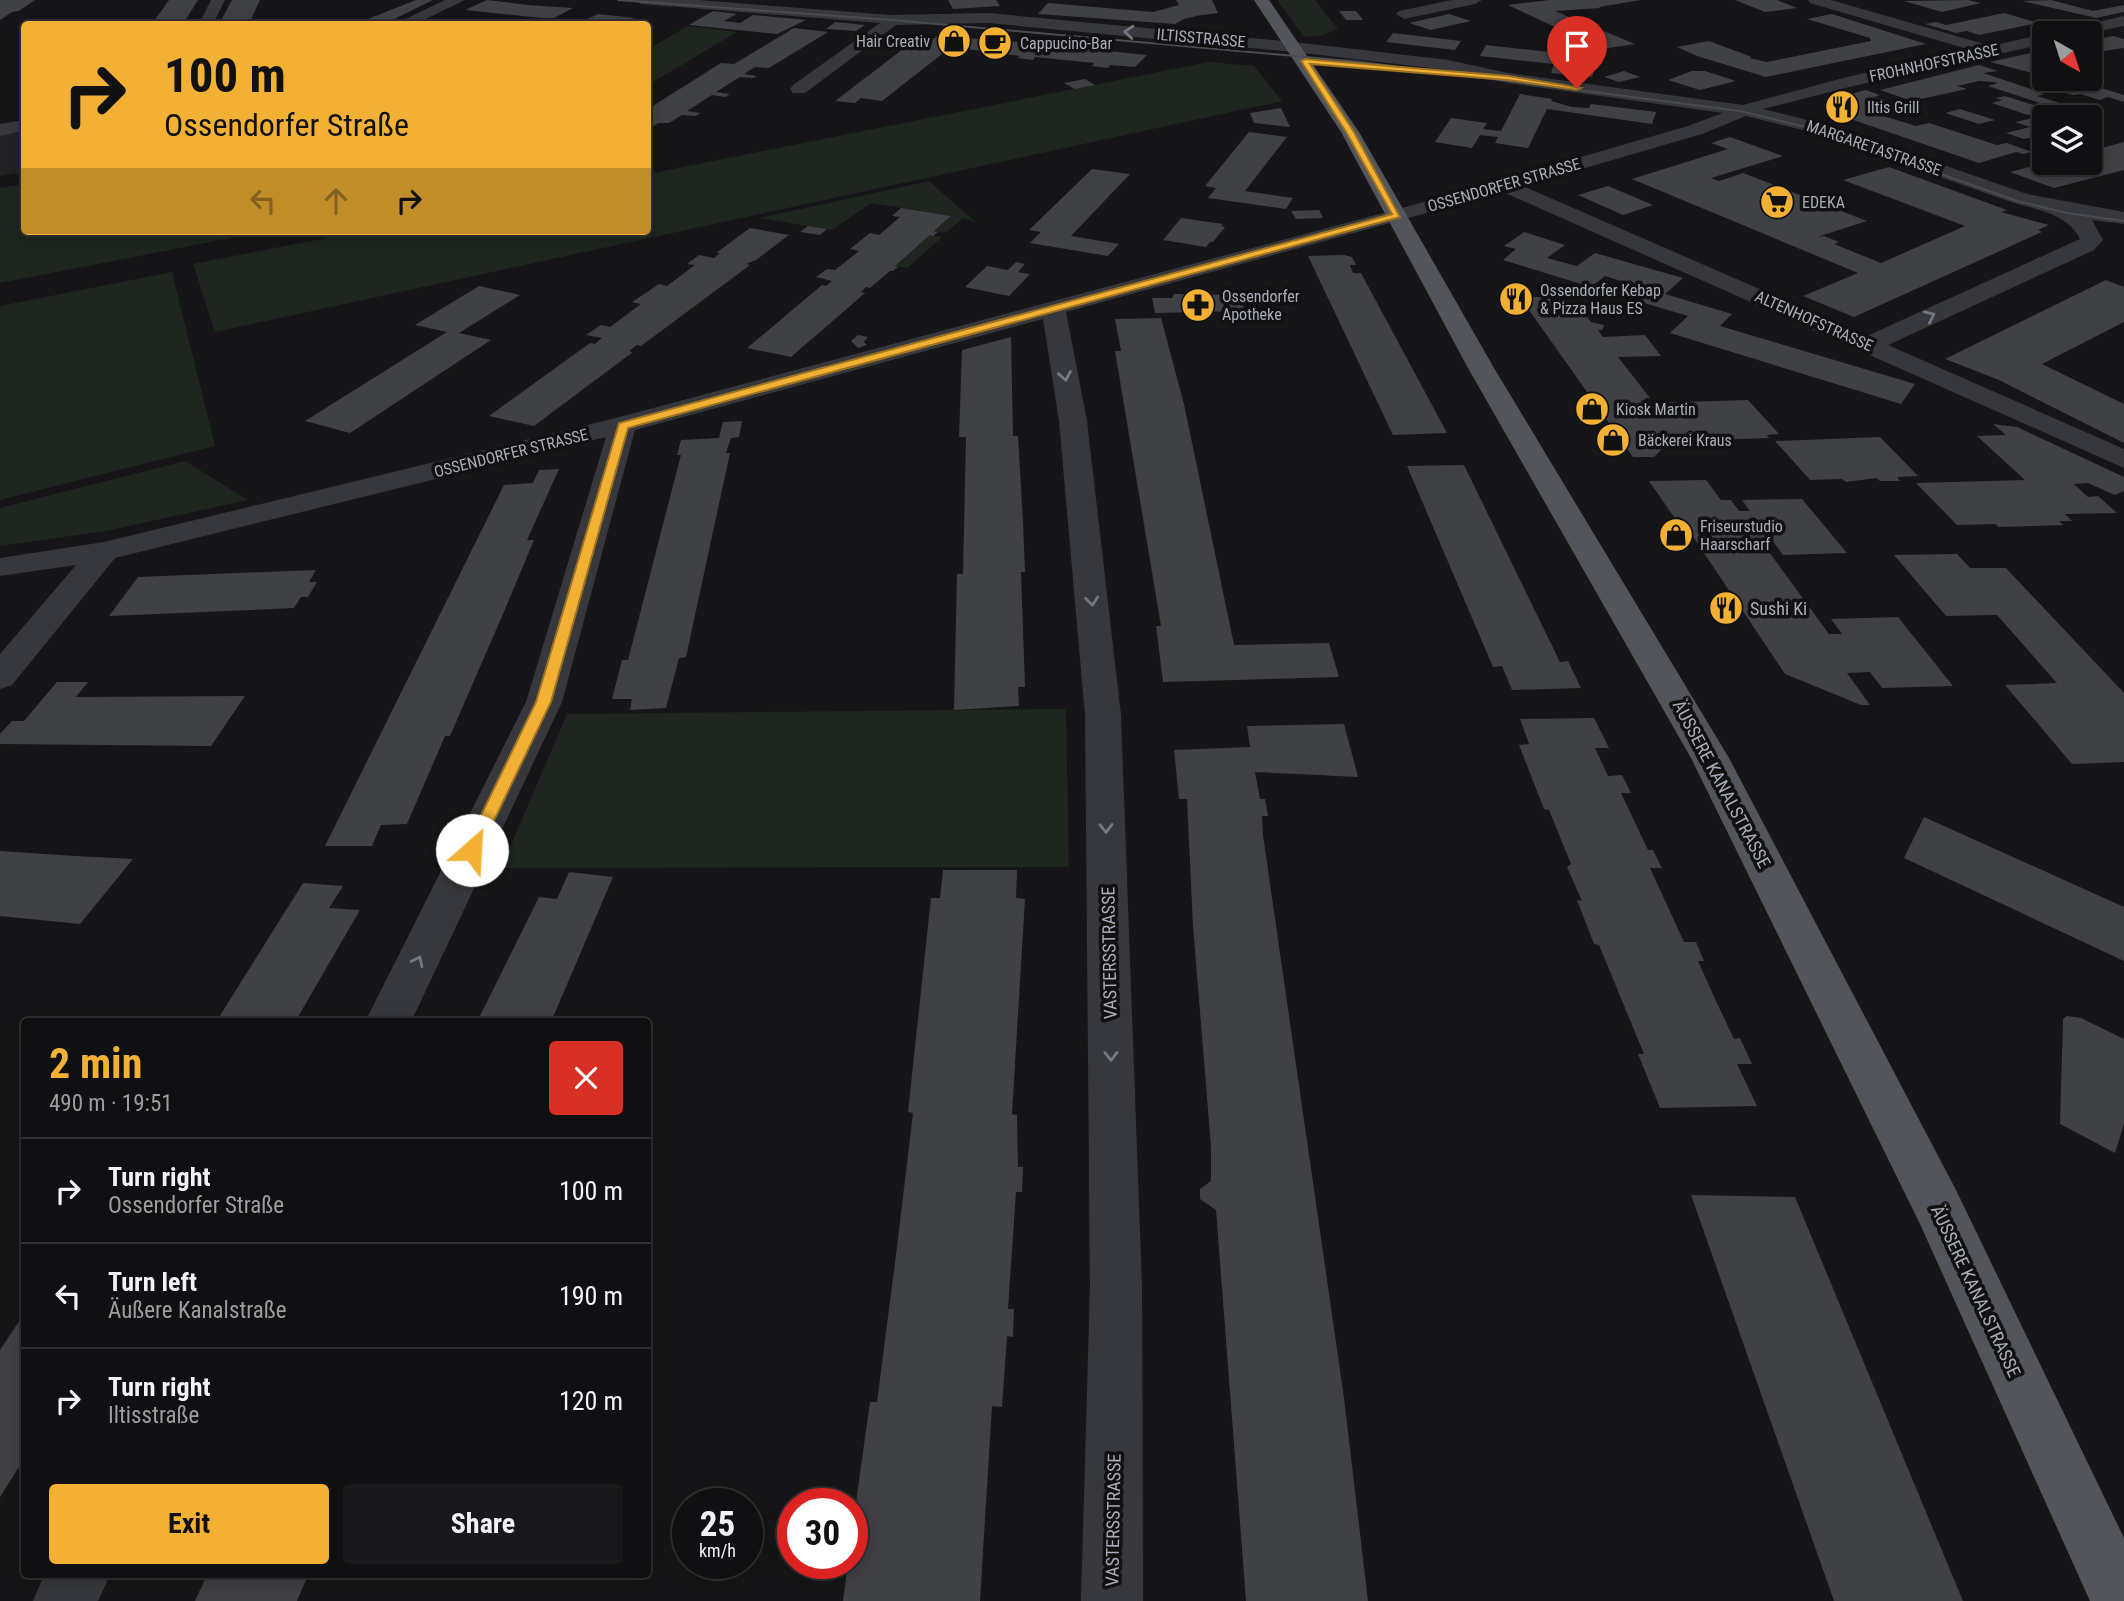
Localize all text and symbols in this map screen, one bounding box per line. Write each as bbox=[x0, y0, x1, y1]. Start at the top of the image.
pin bbox=[1547, 16, 1607, 88]
north arrow bbox=[2032, 21, 2102, 91]
map controls bbox=[2032, 21, 2102, 175]
shop icon: Hair Creativ bbox=[935, 22, 973, 60]
cafe icon: Cappucino-Bar bbox=[976, 24, 1014, 62]
one-way arrow bbox=[1123, 25, 1134, 40]
street label: ILTISSTRASSE bbox=[1156, 25, 1246, 51]
icon: arrive bbox=[1558, 27, 1596, 65]
place label: Hair Creativ bbox=[856, 32, 930, 51]
place label: Cappucino-Bar bbox=[1020, 34, 1112, 53]
street label: FROHNHOFSTRASSE bbox=[1868, 40, 2000, 86]
text: 100 m bbox=[164, 47, 286, 104]
icon: right bbox=[49, 49, 140, 140]
restaurant icon: Iltis Grill bbox=[1823, 88, 1861, 126]
place label: Iltis Grill bbox=[1867, 98, 1919, 117]
button: layers bbox=[2032, 105, 2102, 175]
text: Ossendorfer Straße bbox=[164, 106, 409, 144]
street label: MARGARETASTRASSE bbox=[1804, 116, 1944, 180]
street label: OSSENDORFER STRASSE bbox=[1425, 154, 1583, 216]
icon: left bbox=[244, 182, 282, 220]
icon: ahead bbox=[317, 182, 355, 220]
icon: right bbox=[390, 182, 428, 220]
supermarket icon: EDEKA bbox=[1758, 183, 1796, 221]
place label: EDEKA bbox=[1802, 193, 1845, 212]
restaurant icon: Ossendorfer Kebap & Pizza Haus ES bbox=[1497, 280, 1535, 318]
place label: Ossendorfer Kebap & Pizza Haus ES bbox=[1540, 281, 1661, 318]
pharmacy icon: Ossendorfer Apotheke bbox=[1179, 286, 1217, 324]
street label: ALTENHOFSTRASSE bbox=[1752, 286, 1876, 356]
place label: Ossendorfer Apotheke bbox=[1222, 287, 1300, 324]
one-way arrow bbox=[1923, 310, 1935, 324]
one-way arrow bbox=[1057, 370, 1072, 381]
shop icon: Kiosk Martin bbox=[1573, 390, 1611, 428]
place label: Kiosk Martin bbox=[1616, 400, 1696, 419]
shop icon: Bäckerei Kraus bbox=[1594, 421, 1632, 459]
street label: OSSENDORFER STRASSE bbox=[432, 425, 590, 481]
place label: Bäckerei Kraus bbox=[1638, 431, 1732, 450]
shop icon: Friseurstudio Haarscharf bbox=[1657, 516, 1695, 554]
place label: Friseurstudio Haarscharf bbox=[1700, 517, 1783, 554]
restaurant icon: Sushi Ki bbox=[1707, 589, 1745, 627]
one-way arrow bbox=[1084, 596, 1099, 607]
place label: Sushi Ki bbox=[1750, 598, 1807, 619]
street label: ÄUSSERE KANALSTRASSE bbox=[1669, 696, 1775, 872]
position arrow bbox=[435, 813, 509, 887]
one-way arrow bbox=[1098, 823, 1114, 834]
street label: VASTERSSTRASSE bbox=[1097, 886, 1121, 1019]
one-way arrow bbox=[409, 956, 423, 968]
text: 2 min bbox=[49, 1039, 142, 1088]
button: close bbox=[549, 1041, 623, 1115]
one-way arrow bbox=[1103, 1051, 1119, 1061]
text: 490 m · 19:51 bbox=[49, 1090, 173, 1117]
text: Turn right bbox=[108, 1162, 210, 1192]
icon: right bbox=[49, 1172, 87, 1210]
text: 100 m bbox=[559, 1176, 623, 1206]
text: Ossendorfer Straße bbox=[108, 1192, 284, 1219]
street label: ÄUSSERE KANALSTRASSE bbox=[1927, 1202, 2025, 1380]
text: Turn left bbox=[108, 1267, 197, 1297]
icon: left bbox=[49, 1277, 87, 1315]
text: 190 m bbox=[559, 1281, 623, 1311]
text: Äußere Kanalstraße bbox=[108, 1297, 287, 1324]
text: Turn right bbox=[108, 1372, 210, 1402]
icon: right bbox=[49, 1382, 87, 1420]
text: 120 m bbox=[559, 1386, 623, 1416]
text: Iltisstraße bbox=[108, 1402, 199, 1429]
street label: VASTERSSTRASSE bbox=[1101, 1453, 1125, 1586]
button: Exit bbox=[49, 1484, 329, 1564]
button: Share bbox=[343, 1484, 623, 1564]
speed limit sign: 30 bbox=[777, 1488, 868, 1579]
text: 25 bbox=[700, 1504, 735, 1545]
text: km/h bbox=[699, 1540, 736, 1561]

